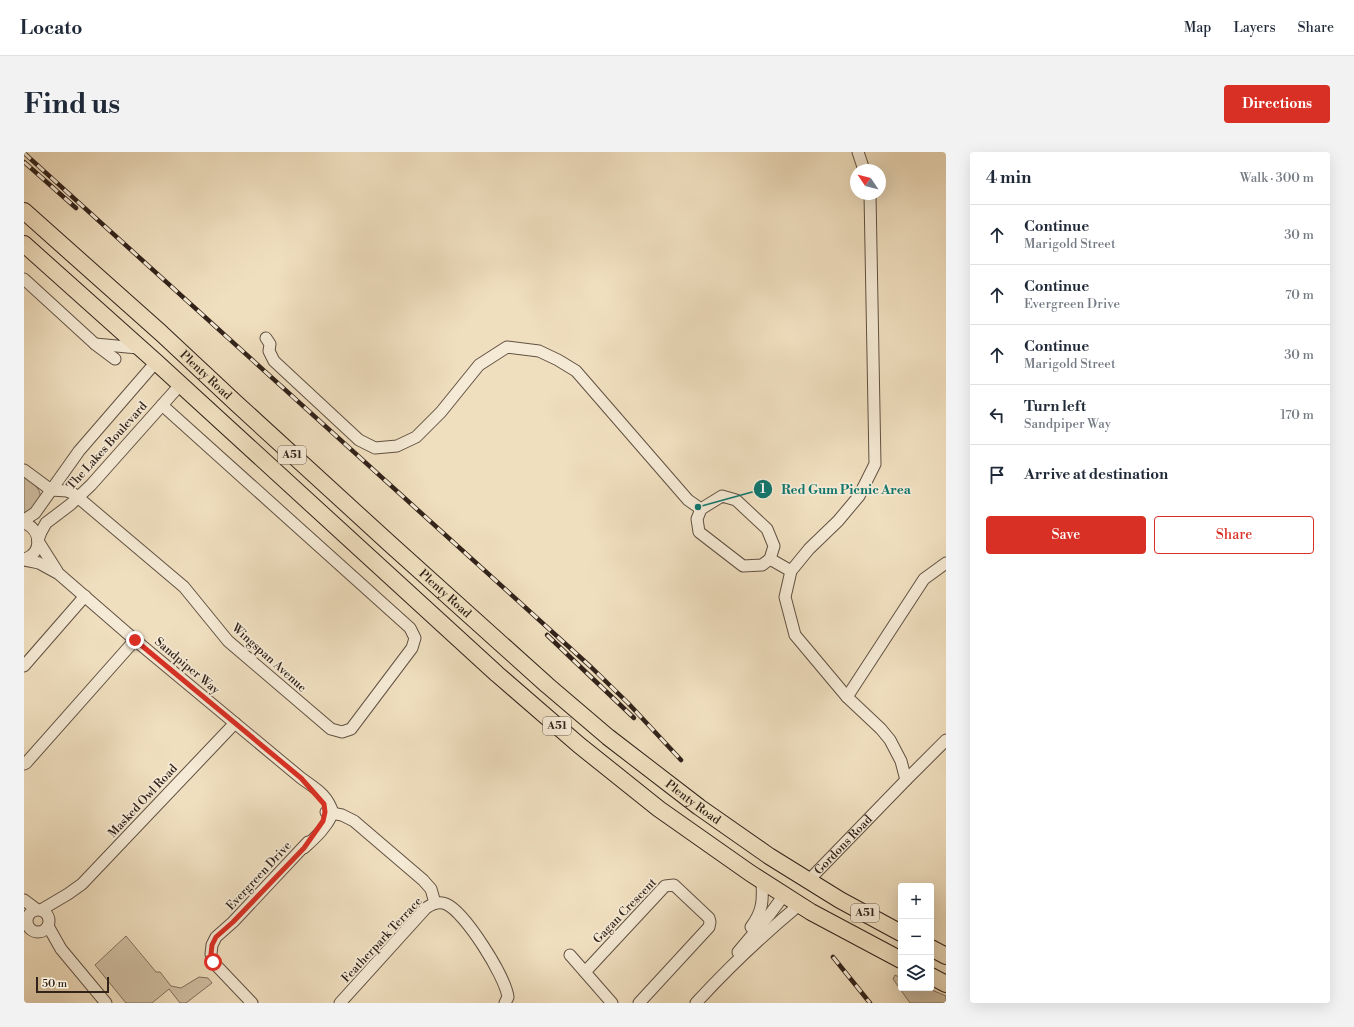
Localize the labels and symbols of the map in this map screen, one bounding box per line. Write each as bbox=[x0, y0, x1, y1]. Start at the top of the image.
north arrow bbox=[850, 164, 886, 200]
street label: Plenty Road bbox=[177, 347, 235, 403]
street label: The Lakes Boulevard bbox=[63, 399, 151, 493]
road number: A51 bbox=[278, 446, 306, 464]
callout: Red Gum Picnic Area bbox=[753, 477, 919, 502]
text: 1 bbox=[760, 482, 766, 497]
text: Red Gum Picnic Area bbox=[781, 482, 912, 498]
street label: Plenty Road bbox=[416, 566, 475, 621]
street label: Wingspan Avenue bbox=[228, 620, 309, 695]
route end bbox=[126, 631, 144, 649]
street label: Sandpiper Way bbox=[151, 634, 223, 698]
road number: A51 bbox=[543, 717, 571, 735]
street label: Masked Owl Road bbox=[105, 761, 181, 841]
street label: Plenty Road bbox=[662, 776, 724, 828]
street label: Gordons Road bbox=[811, 812, 875, 878]
street label: Evergreen Drive bbox=[223, 838, 295, 914]
street label: Gagan Crescent bbox=[590, 875, 660, 947]
street label: Featherpark Terrace bbox=[339, 894, 425, 986]
road number: A51 bbox=[851, 904, 879, 922]
route start bbox=[204, 953, 222, 971]
scale bar bbox=[36, 975, 109, 994]

